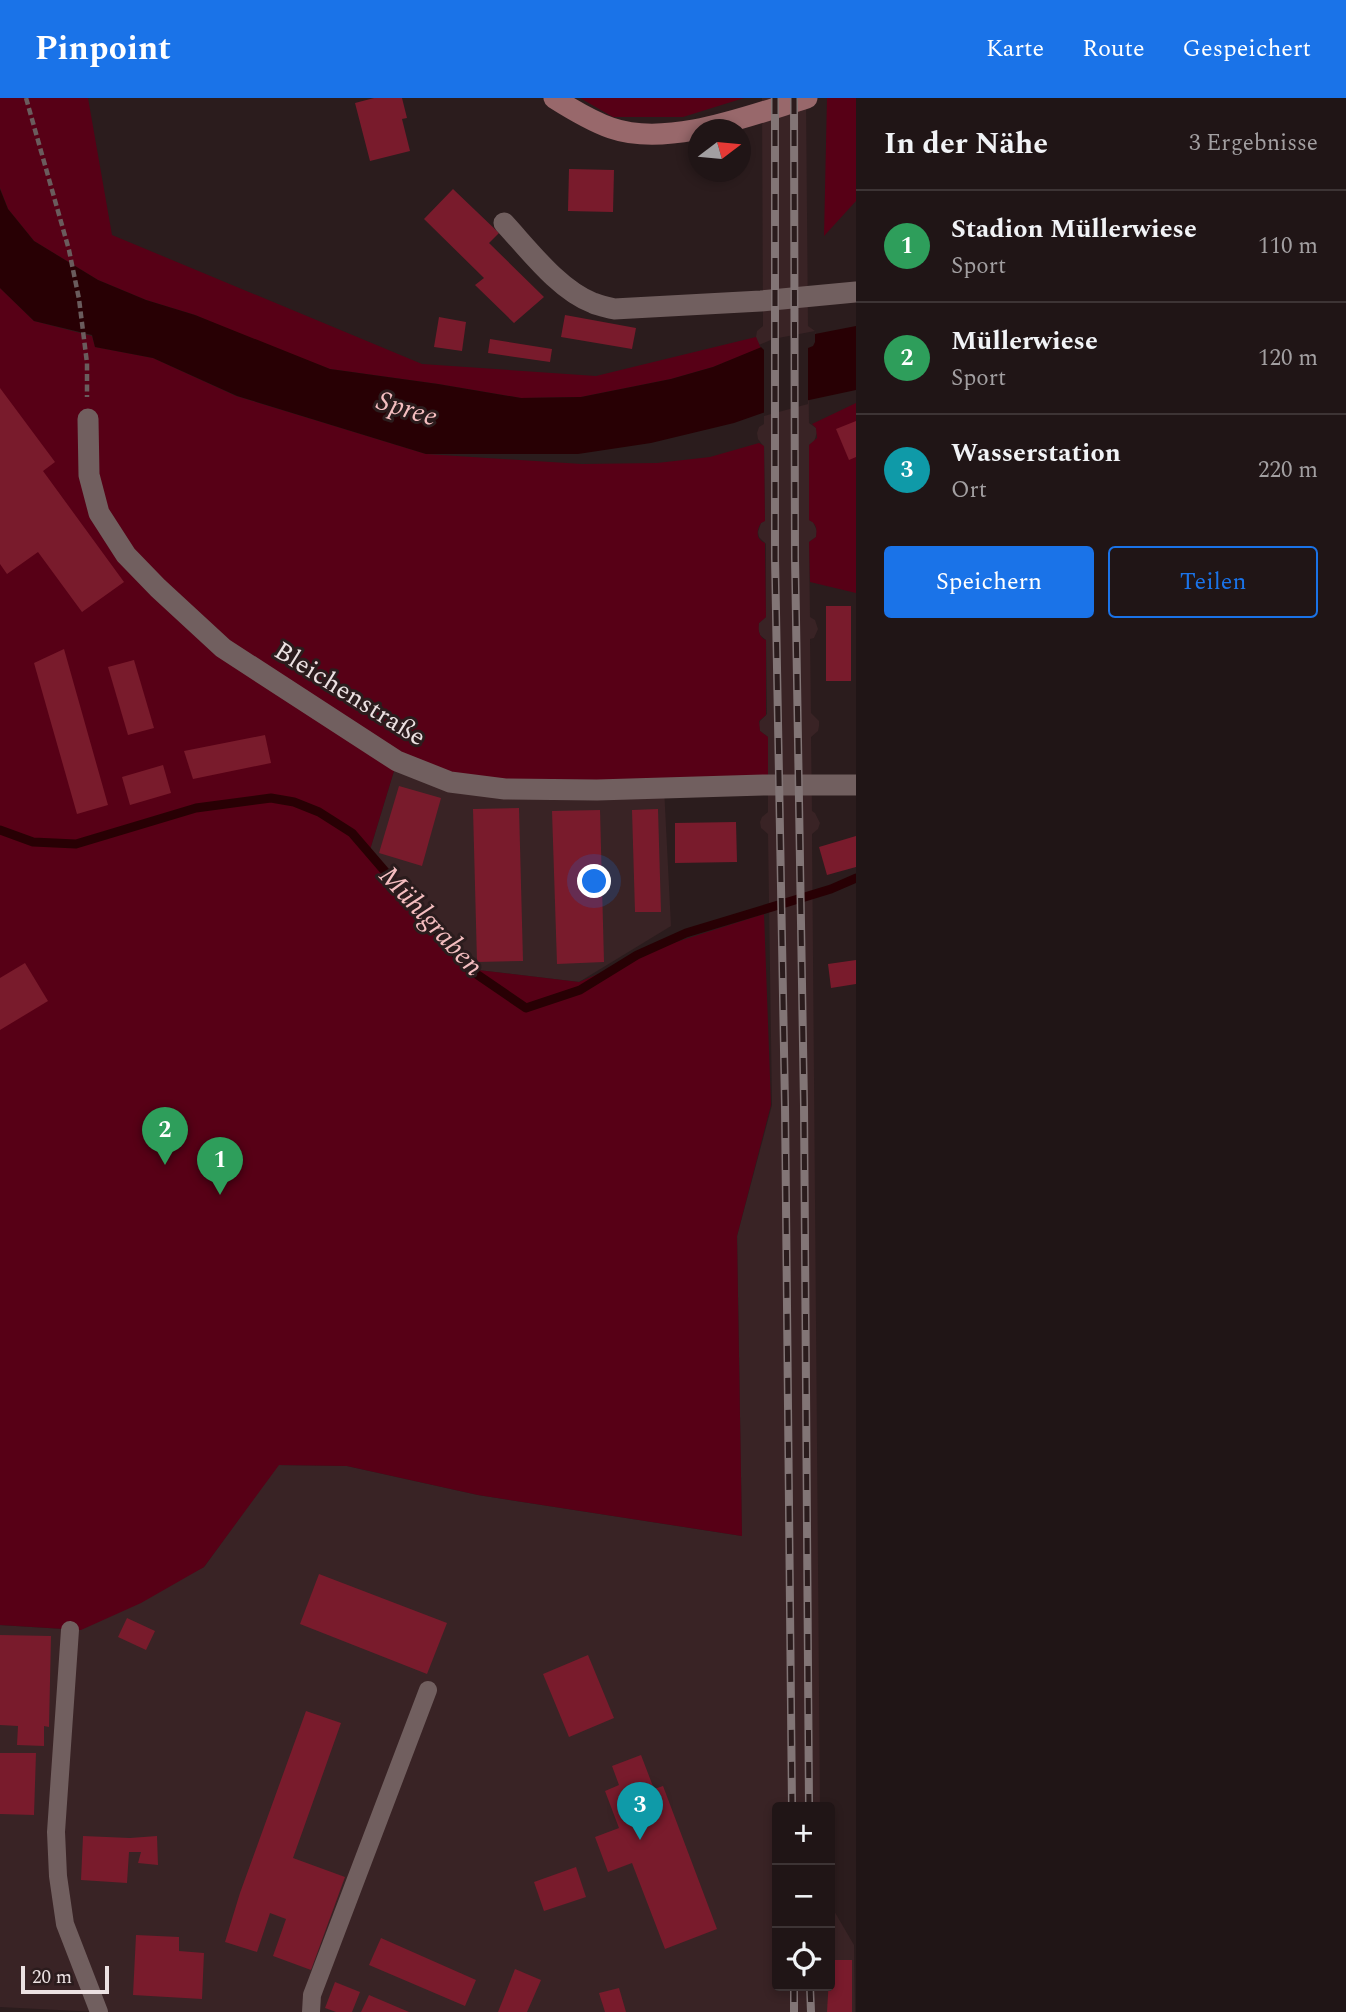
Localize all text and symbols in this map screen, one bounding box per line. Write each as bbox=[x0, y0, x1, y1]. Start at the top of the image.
text: Pinpoint bbox=[35, 24, 171, 74]
text: Karte bbox=[986, 31, 1044, 67]
text: Route bbox=[1082, 31, 1145, 67]
text: Gespeichert bbox=[1183, 31, 1311, 67]
north arrow bbox=[688, 119, 751, 182]
text: In der Nähe bbox=[884, 121, 1048, 167]
text: 3 Ergebnisse bbox=[1189, 126, 1318, 161]
text: Stadion Müllerwiese bbox=[951, 209, 1197, 249]
text: 1 bbox=[901, 229, 913, 264]
text: 110 m bbox=[1258, 229, 1318, 264]
text: Sport bbox=[951, 249, 1006, 284]
text: Müllerwiese bbox=[951, 321, 1098, 361]
text: 2 bbox=[901, 341, 913, 376]
text: 120 m bbox=[1258, 341, 1318, 376]
text: Sport bbox=[951, 361, 1006, 396]
water label: Spree bbox=[371, 379, 443, 439]
text: Wasserstation bbox=[951, 433, 1121, 473]
text: 3 bbox=[901, 453, 913, 488]
text: 220 m bbox=[1258, 453, 1318, 488]
text: Ort bbox=[951, 473, 987, 508]
button: Speichern bbox=[884, 546, 1094, 618]
button: Teilen bbox=[1108, 546, 1318, 618]
street label: Bleichenstraße bbox=[266, 631, 434, 757]
water label: Mühlgraben bbox=[368, 856, 494, 986]
your location bbox=[577, 864, 611, 898]
pin: 2 bbox=[142, 1107, 188, 1165]
pin: 1 bbox=[197, 1137, 243, 1195]
pin: 3 bbox=[617, 1782, 663, 1840]
map controls bbox=[772, 1802, 835, 1991]
button: + bbox=[772, 1802, 835, 1865]
button: − bbox=[772, 1865, 835, 1928]
button: locate bbox=[772, 1928, 835, 1991]
scale bar bbox=[21, 1963, 108, 1995]
text: 20 m bbox=[32, 1963, 72, 1992]

